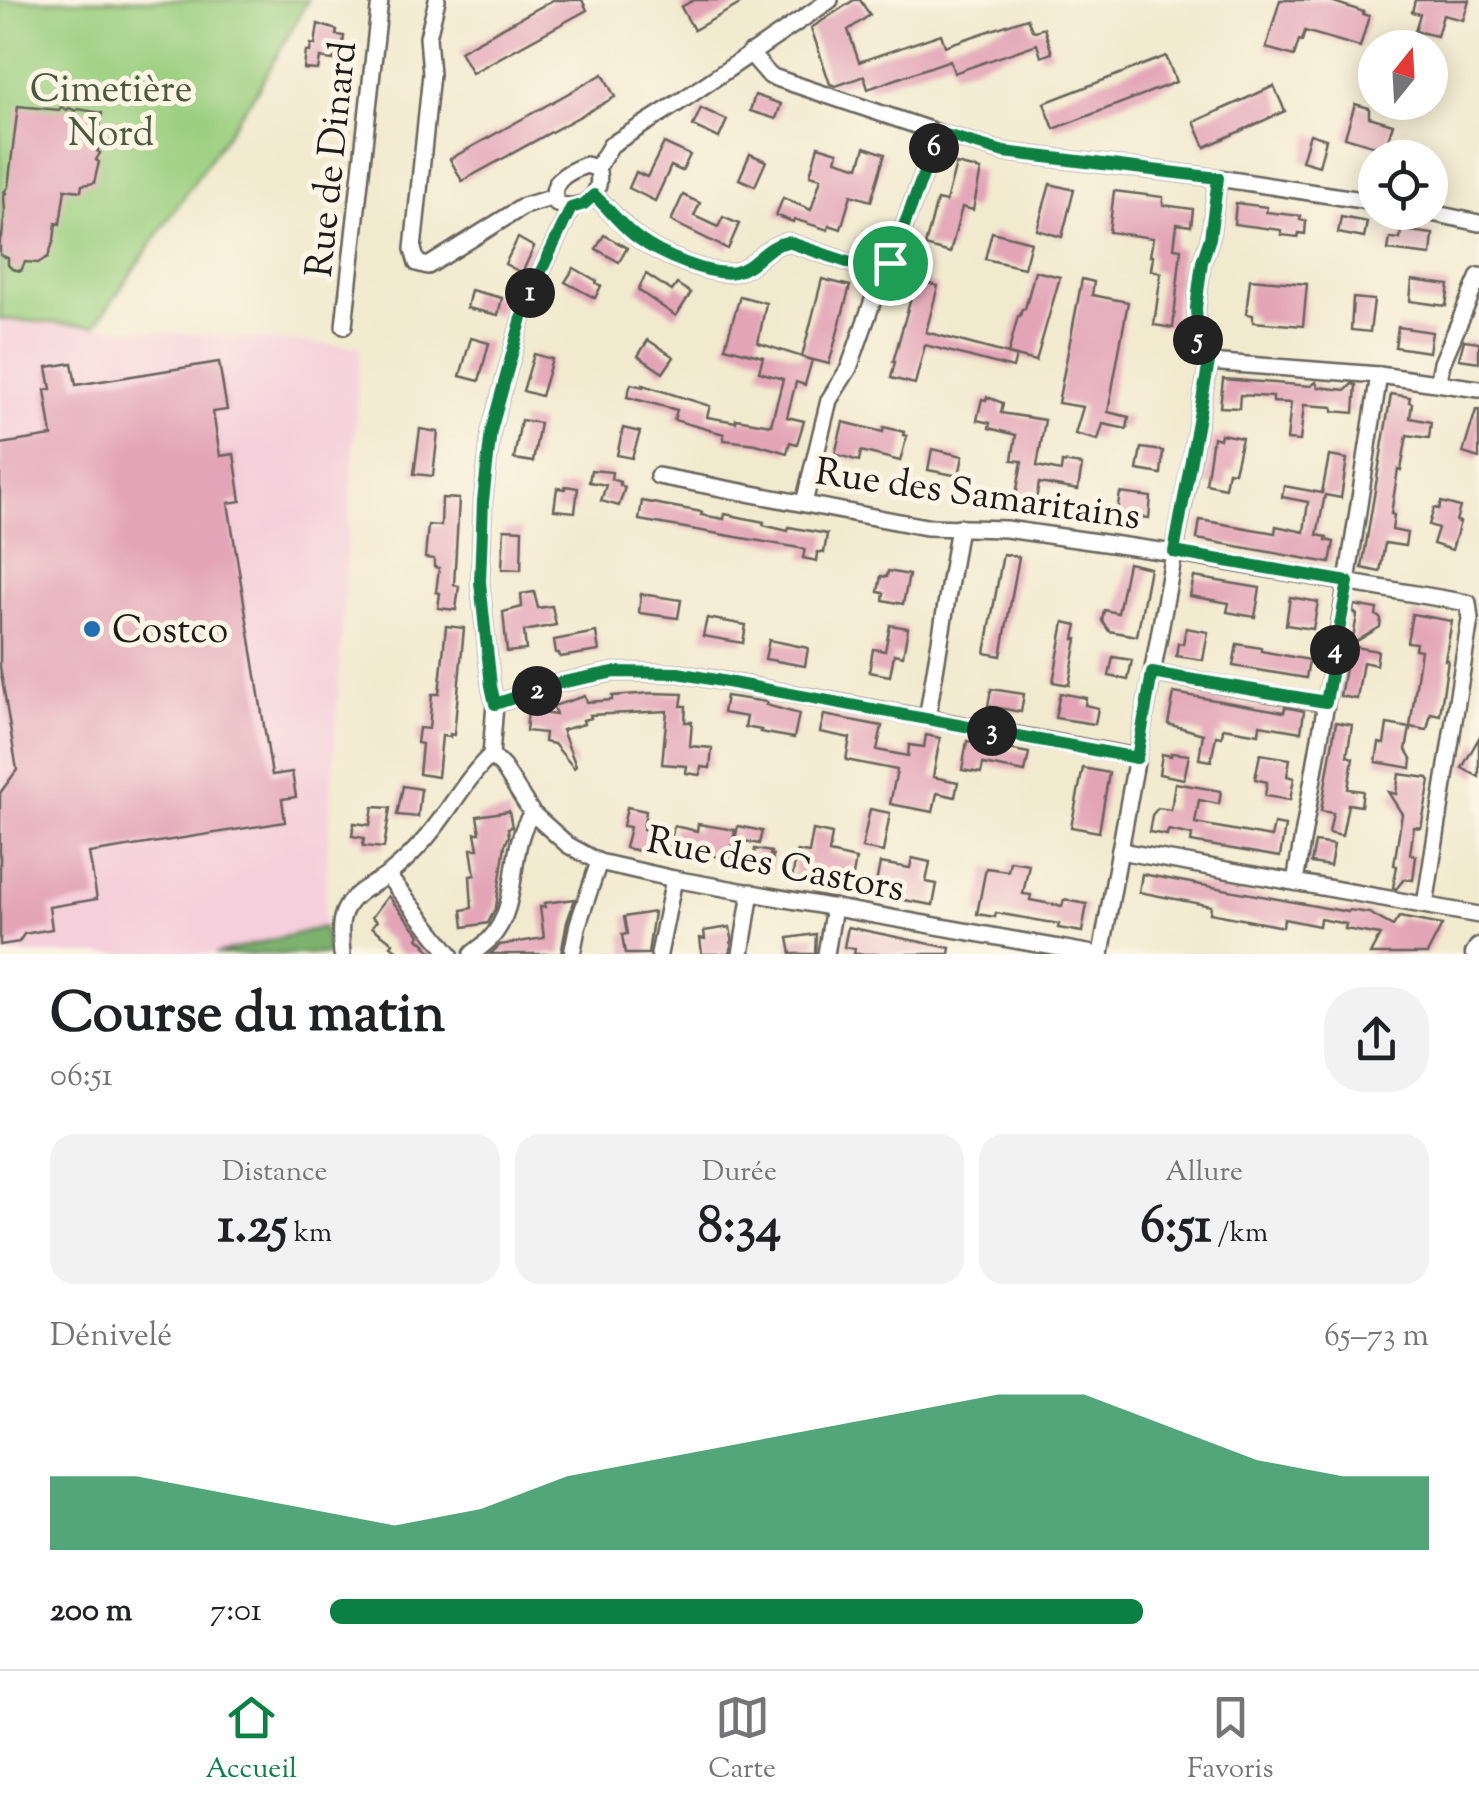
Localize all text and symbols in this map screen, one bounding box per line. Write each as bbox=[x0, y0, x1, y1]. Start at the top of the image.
north arrow bbox=[1358, 30, 1448, 120]
map controls bbox=[1358, 30, 1448, 230]
street label: Rue de Dinard bbox=[295, 39, 373, 280]
park label: Cimetière Nord bbox=[30, 65, 192, 163]
pin: 6 bbox=[909, 123, 959, 173]
text: 6 bbox=[927, 128, 941, 168]
button: locate bbox=[1358, 140, 1448, 230]
pin bbox=[848, 221, 933, 306]
icon: arrive bbox=[863, 236, 918, 291]
pin: 1 bbox=[505, 268, 555, 318]
text: 1 bbox=[525, 273, 535, 313]
pin: 5 bbox=[1173, 315, 1223, 365]
text: 5 bbox=[1193, 320, 1203, 360]
street label: Rue des Samaritains bbox=[811, 447, 1144, 547]
place label: Costco bbox=[112, 606, 228, 660]
marker: Costco bbox=[81, 618, 103, 640]
pin: 4 bbox=[1310, 625, 1360, 675]
text: 4 bbox=[1328, 630, 1342, 670]
pin: 2 bbox=[512, 666, 562, 716]
text: 2 bbox=[530, 671, 544, 711]
pin: 3 bbox=[967, 706, 1017, 756]
text: 3 bbox=[986, 711, 998, 751]
street label: Rue des Castors bbox=[642, 816, 909, 918]
text: Course du matin bbox=[50, 977, 445, 1056]
button: share bbox=[1324, 987, 1429, 1092]
text: 06:51 bbox=[50, 1054, 113, 1100]
text: Distance bbox=[222, 1153, 328, 1193]
text: Durée bbox=[702, 1153, 777, 1193]
text: Allure bbox=[1165, 1153, 1243, 1193]
text: 1.25 bbox=[218, 1193, 288, 1265]
text: 8:34 bbox=[698, 1193, 781, 1265]
text: 6:51 bbox=[1140, 1193, 1212, 1265]
text: km bbox=[288, 1214, 332, 1254]
text: /km bbox=[1212, 1214, 1268, 1254]
text: Dénivelé bbox=[50, 1314, 172, 1360]
text: 65–73 m bbox=[1324, 1314, 1429, 1360]
text: 200 m bbox=[50, 1589, 132, 1635]
text: 7:01 bbox=[210, 1589, 262, 1635]
tab: Accueil bbox=[206, 1690, 297, 1790]
tab: Carte bbox=[708, 1690, 776, 1790]
tab: Favoris bbox=[1187, 1690, 1273, 1790]

